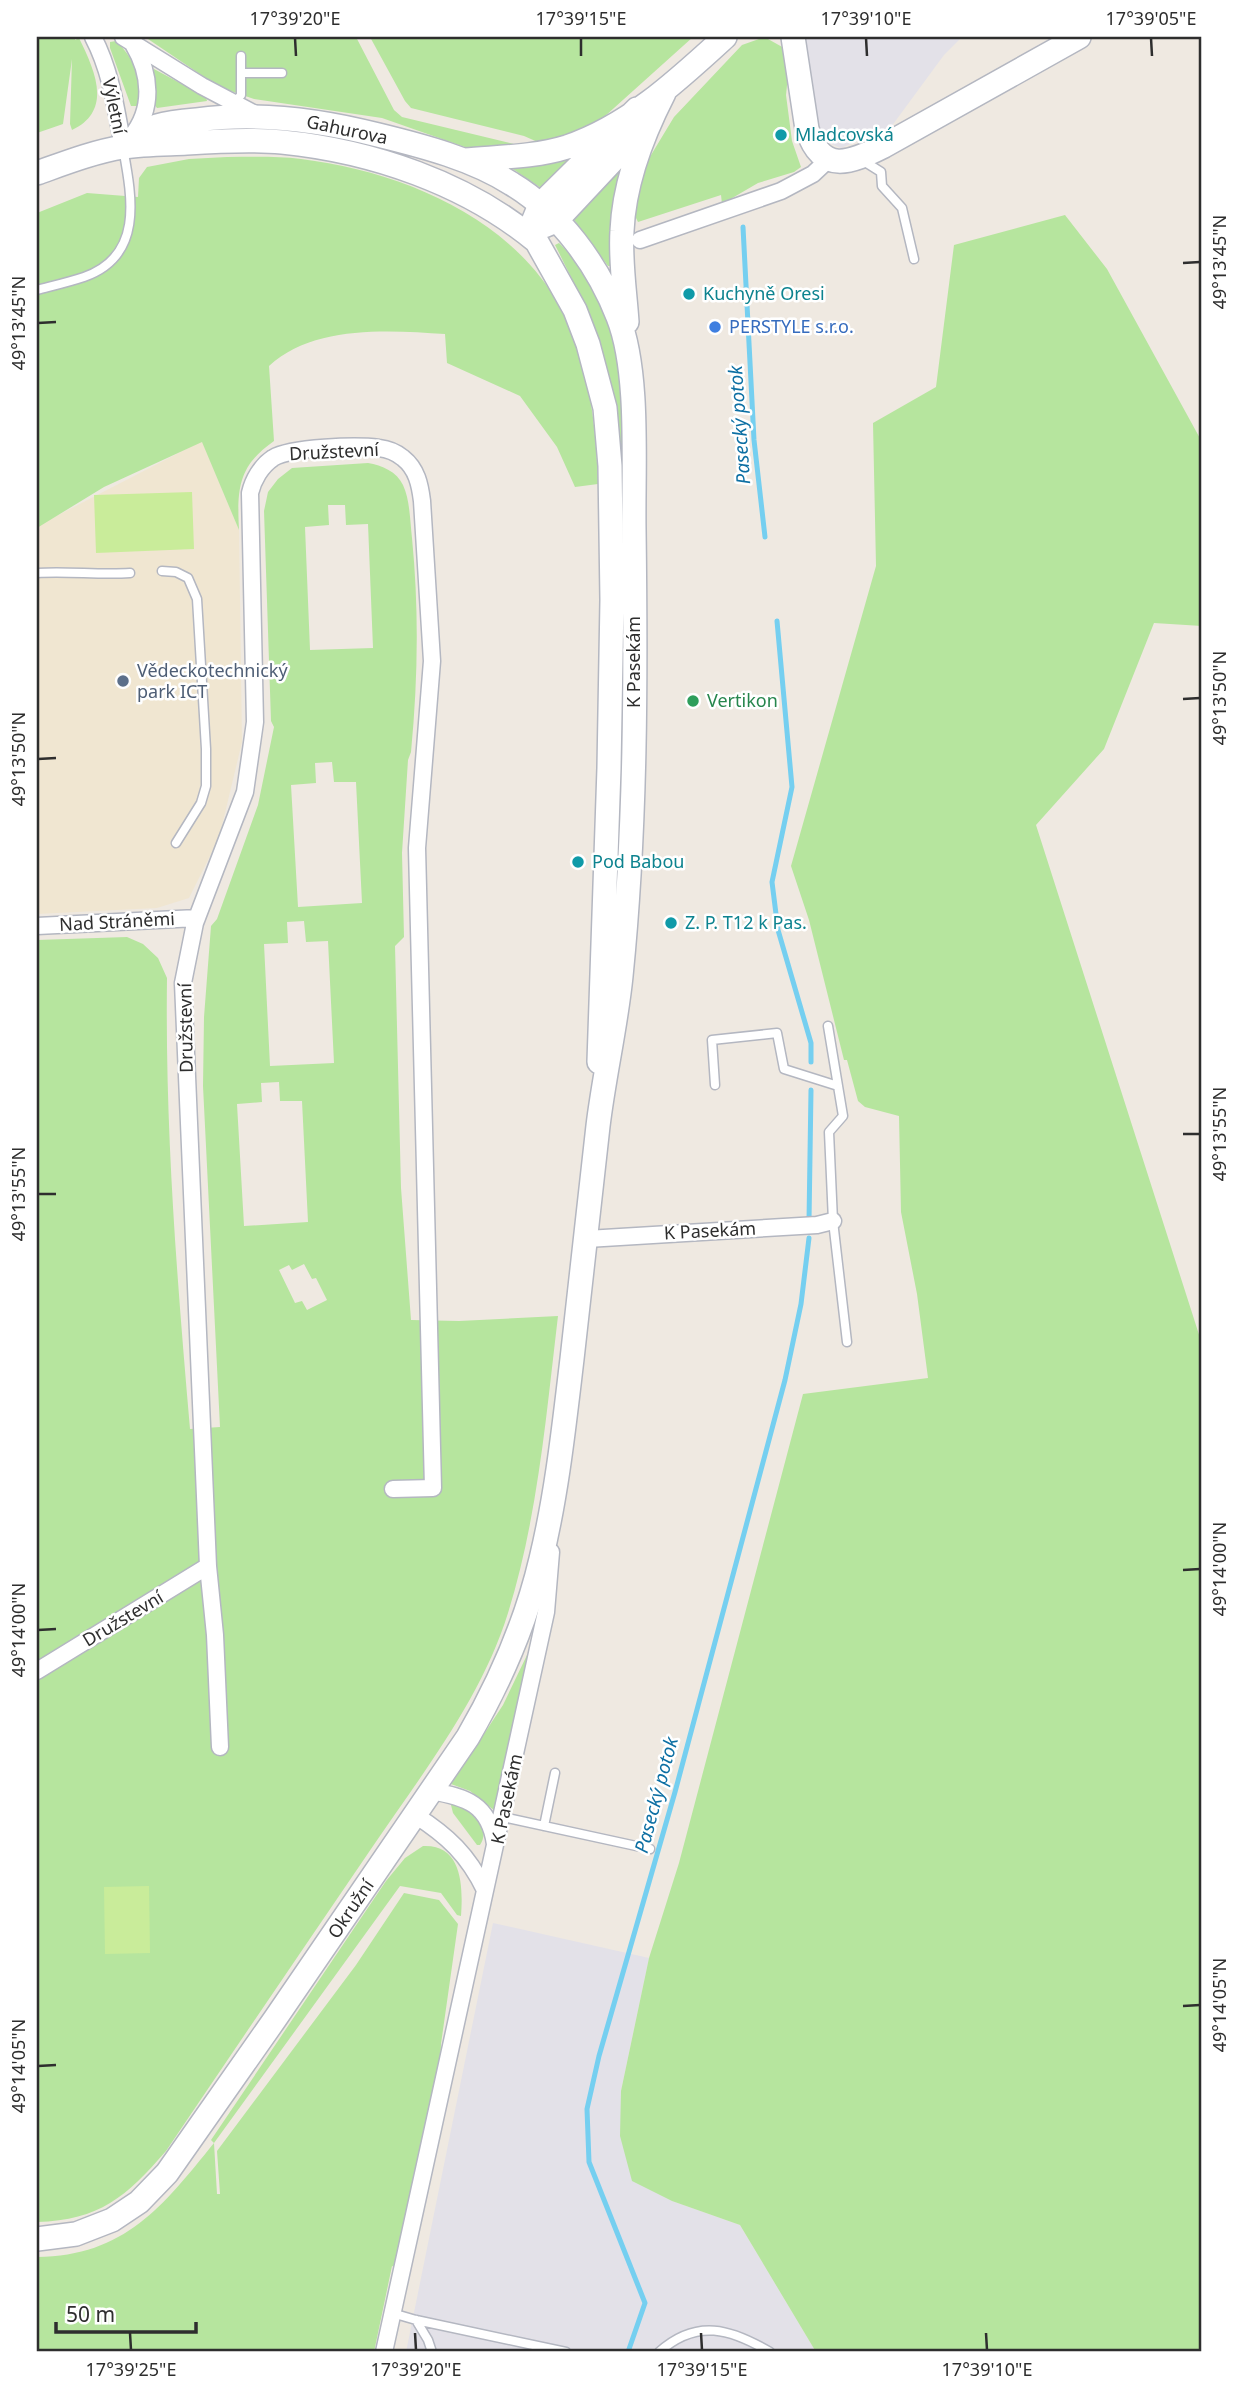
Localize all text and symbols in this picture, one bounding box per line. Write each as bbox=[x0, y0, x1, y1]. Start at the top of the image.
text: 17°39'20"E bbox=[250, 6, 340, 30]
text: 17°39'15"E bbox=[536, 6, 626, 30]
text: 17°39'10"E bbox=[821, 6, 911, 30]
text: 17°39'05"E bbox=[1106, 6, 1196, 30]
street label: Výletní bbox=[97, 75, 133, 137]
street label: Gahurova bbox=[304, 109, 390, 149]
place label: Mladcovská bbox=[795, 122, 894, 146]
marker: Mladcovská bbox=[773, 127, 789, 143]
text: 49°13'45"N bbox=[1207, 215, 1231, 309]
text: 49°13'45"N bbox=[6, 276, 30, 370]
place label: Kuchyně Oresi bbox=[703, 281, 825, 305]
marker: Kuchyně Oresi bbox=[681, 286, 697, 302]
place label: PERSTYLE s.r.o. bbox=[729, 314, 854, 338]
marker: PERSTYLE s.r.o. bbox=[707, 319, 723, 335]
water label: Pasecký potok bbox=[722, 364, 756, 485]
street label: Družstevní bbox=[288, 437, 380, 465]
street label: K Pasekám bbox=[621, 616, 645, 708]
text: 49°13'50"N bbox=[1207, 651, 1231, 745]
place label: Vědeckotechnický park ICT bbox=[137, 658, 288, 703]
marker: Vědeckotechnický park ICT bbox=[115, 673, 131, 689]
place label: Vertikon bbox=[707, 688, 778, 712]
marker: Vertikon bbox=[685, 693, 701, 709]
text: 49°13'50"N bbox=[6, 712, 30, 806]
place label: Pod Babou bbox=[592, 849, 684, 873]
marker: Pod Babou bbox=[570, 854, 586, 870]
street label: Nad Stráněmi bbox=[58, 906, 175, 936]
place label: Z. P. T12 k Pas. bbox=[685, 910, 807, 934]
marker: Z. P. T12 k Pas. bbox=[663, 915, 679, 931]
street label: Družstevní bbox=[172, 982, 198, 1073]
text: 49°13'55"N bbox=[1207, 1087, 1231, 1181]
text: 49°13'55"N bbox=[6, 1147, 30, 1241]
street label: K Pasekám bbox=[663, 1216, 757, 1244]
text: 49°14'00"N bbox=[1207, 1522, 1231, 1616]
text: 49°14'00"N bbox=[6, 1583, 30, 1677]
street label: Družstevní bbox=[78, 1585, 168, 1652]
water label: Pasecký potok bbox=[628, 1733, 684, 1856]
street label: K Pasekám bbox=[485, 1751, 527, 1846]
street label: Okružní bbox=[322, 1874, 379, 1943]
text: 49°14'05"N bbox=[1207, 1958, 1231, 2052]
text: 49°14'05"N bbox=[6, 2019, 30, 2113]
scale bar bbox=[56, 2291, 196, 2335]
text: 50 m bbox=[66, 2300, 115, 2328]
text: 17°39'25"E bbox=[86, 2357, 176, 2381]
text: 17°39'20"E bbox=[371, 2357, 461, 2381]
text: 17°39'15"E bbox=[657, 2357, 747, 2381]
text: 17°39'10"E bbox=[942, 2357, 1032, 2381]

